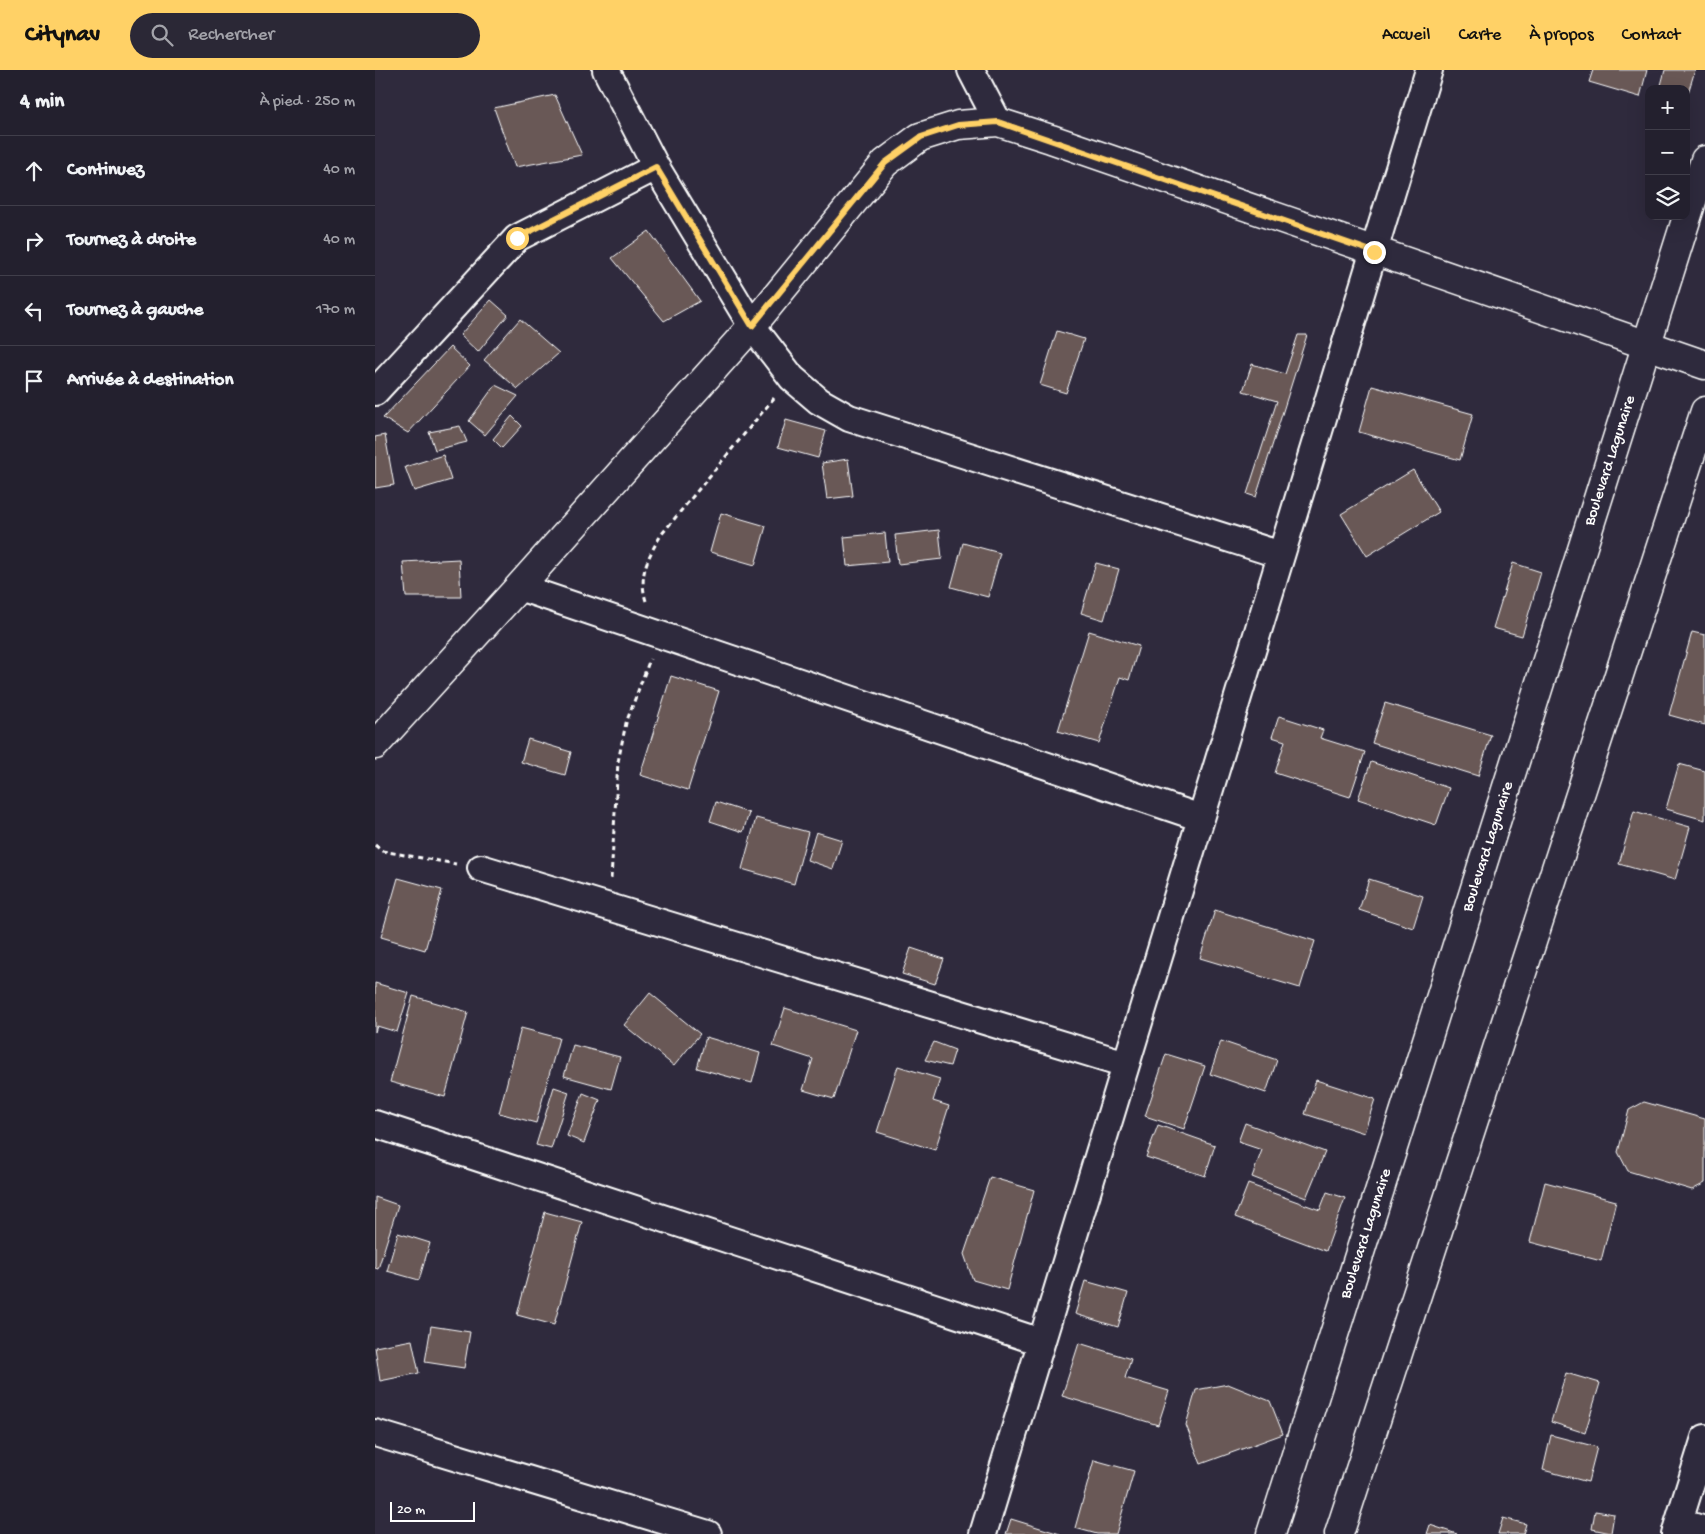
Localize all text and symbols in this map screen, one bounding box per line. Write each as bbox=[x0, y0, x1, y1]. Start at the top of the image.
search box bbox=[130, 13, 480, 58]
text: Citynav bbox=[25, 21, 100, 50]
icon: search bbox=[148, 21, 176, 49]
text: Rechercher bbox=[188, 24, 274, 47]
text: Accueil bbox=[1382, 25, 1430, 46]
text: Carte bbox=[1458, 25, 1501, 46]
text: À propos bbox=[1529, 25, 1594, 46]
text: Contact bbox=[1622, 25, 1680, 46]
map controls bbox=[1645, 85, 1690, 220]
button: + bbox=[1645, 85, 1690, 130]
text: 4 min bbox=[20, 90, 64, 115]
text: À pied · 250 m bbox=[260, 93, 355, 112]
button: − bbox=[1645, 130, 1690, 175]
icon: ahead bbox=[20, 157, 48, 185]
text: Continuez bbox=[67, 159, 144, 182]
text: 40 m bbox=[323, 161, 355, 180]
button: layers bbox=[1645, 175, 1690, 220]
icon: right bbox=[20, 227, 48, 255]
route start bbox=[506, 227, 529, 250]
text: Tournez à droite bbox=[67, 229, 196, 252]
text: 40 m bbox=[323, 231, 355, 250]
route end bbox=[1363, 241, 1386, 264]
icon: left bbox=[20, 297, 48, 325]
text: Tournez à gauche bbox=[67, 299, 203, 322]
text: 170 m bbox=[316, 301, 355, 320]
icon: arrive bbox=[20, 367, 48, 395]
text: Arrivée à destination bbox=[67, 369, 233, 392]
street label: Boulevard Lagunaire bbox=[1581, 393, 1641, 529]
street label: Boulevard Lagunaire bbox=[1459, 779, 1519, 915]
street label: Boulevard Lagunaire bbox=[1337, 1166, 1397, 1302]
scale bar bbox=[390, 1499, 475, 1522]
text: 20 m bbox=[397, 1502, 425, 1519]

